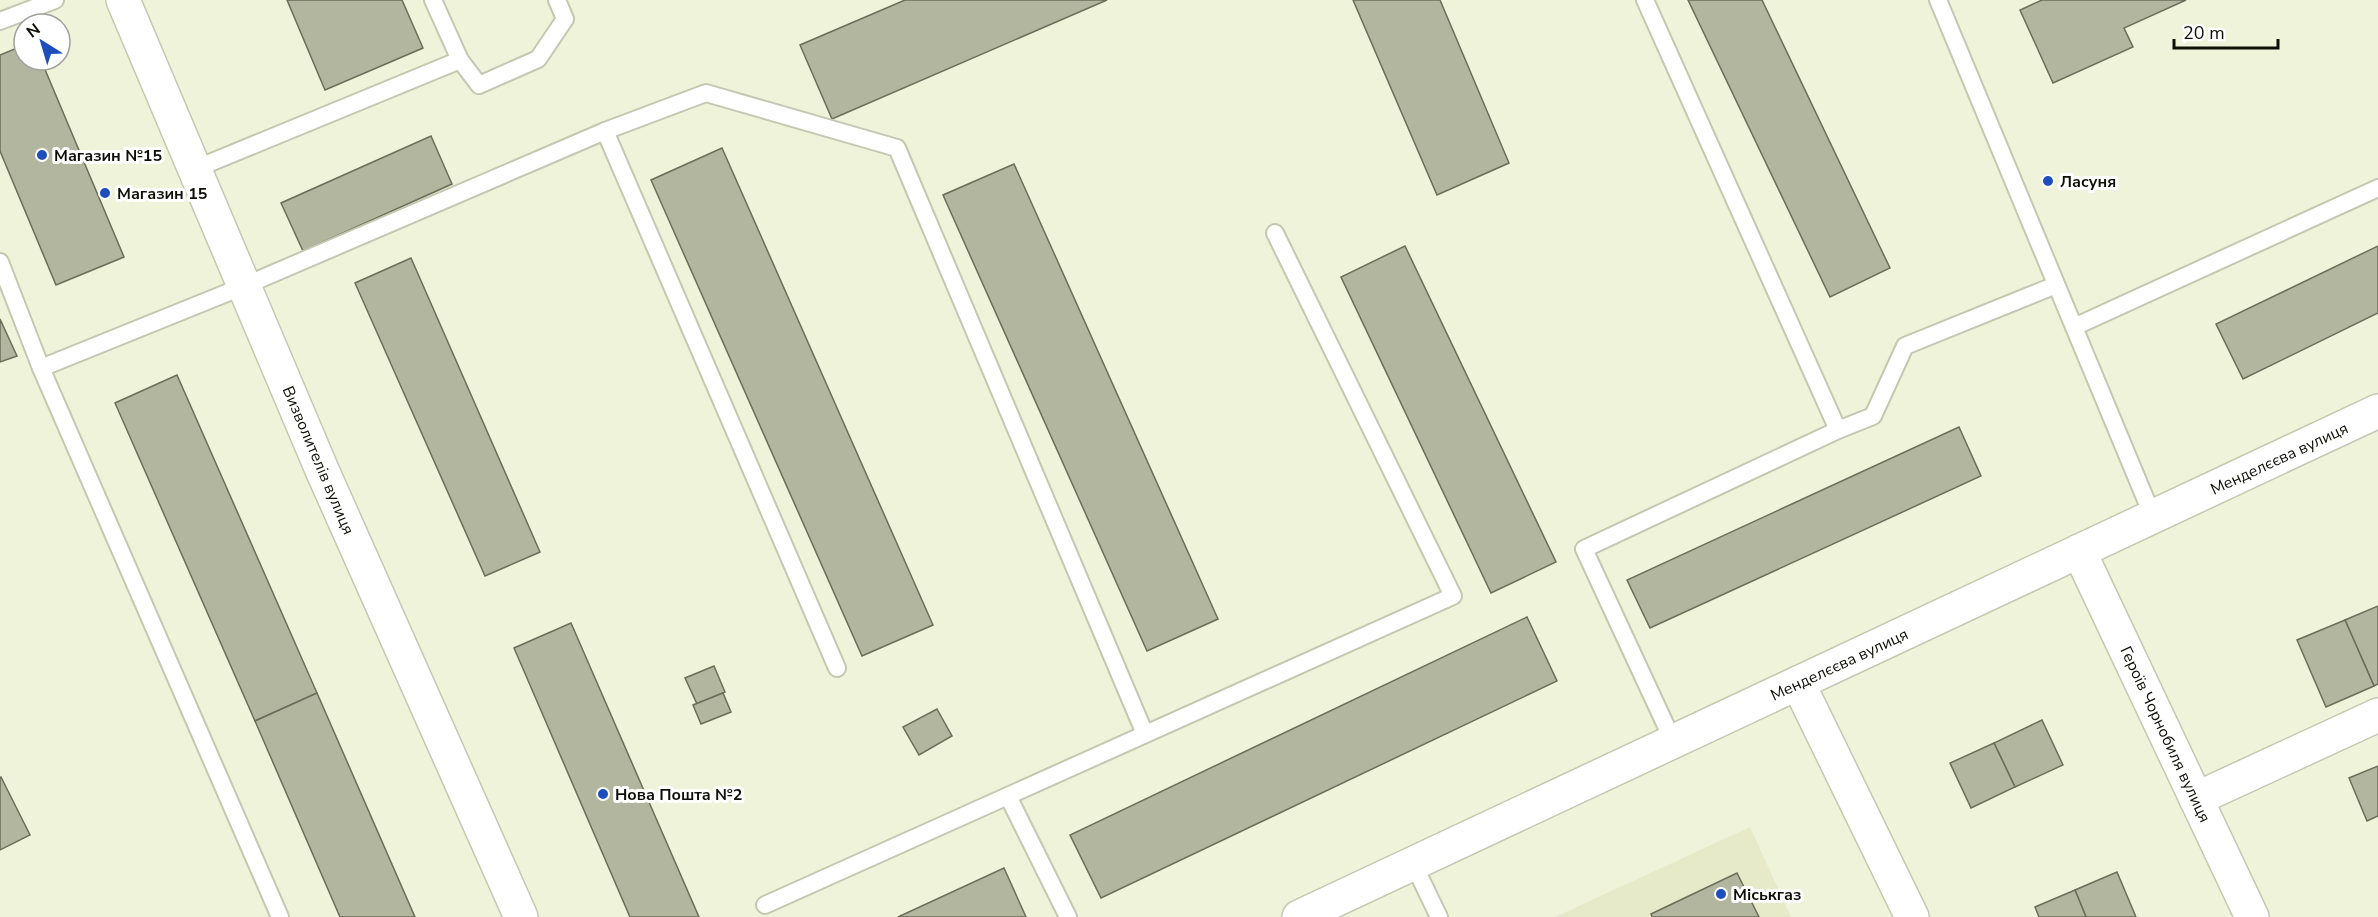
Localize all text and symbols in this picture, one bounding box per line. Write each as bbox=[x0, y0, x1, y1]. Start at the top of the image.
north arrow bbox=[12, 12, 72, 72]
scale bar bbox=[2174, 12, 2278, 50]
text: N bbox=[22, 18, 45, 43]
text: 20 m bbox=[2183, 21, 2225, 45]
place label: Магазин №15 bbox=[54, 145, 162, 167]
marker: Магазин №15 bbox=[35, 148, 49, 162]
place label: Ласуня bbox=[2060, 171, 2116, 193]
marker: Ласуня bbox=[2041, 174, 2055, 188]
place label: Магазин 15 bbox=[117, 183, 207, 205]
marker: Магазин 15 bbox=[98, 186, 112, 200]
street label: Визволителів вулиця bbox=[277, 383, 359, 538]
street label: Менделєєва вулиця bbox=[2207, 417, 2352, 500]
street label: Менделєєва вулиця bbox=[1767, 623, 1912, 706]
street label: Героїв Чорнобиля вулиця bbox=[2115, 643, 2216, 826]
place label: Нова Пошта №2 bbox=[615, 784, 742, 806]
marker: Нова Пошта №2 bbox=[596, 787, 610, 801]
place label: Міськгаз bbox=[1733, 884, 1801, 906]
marker: Міськгаз bbox=[1714, 887, 1728, 901]

